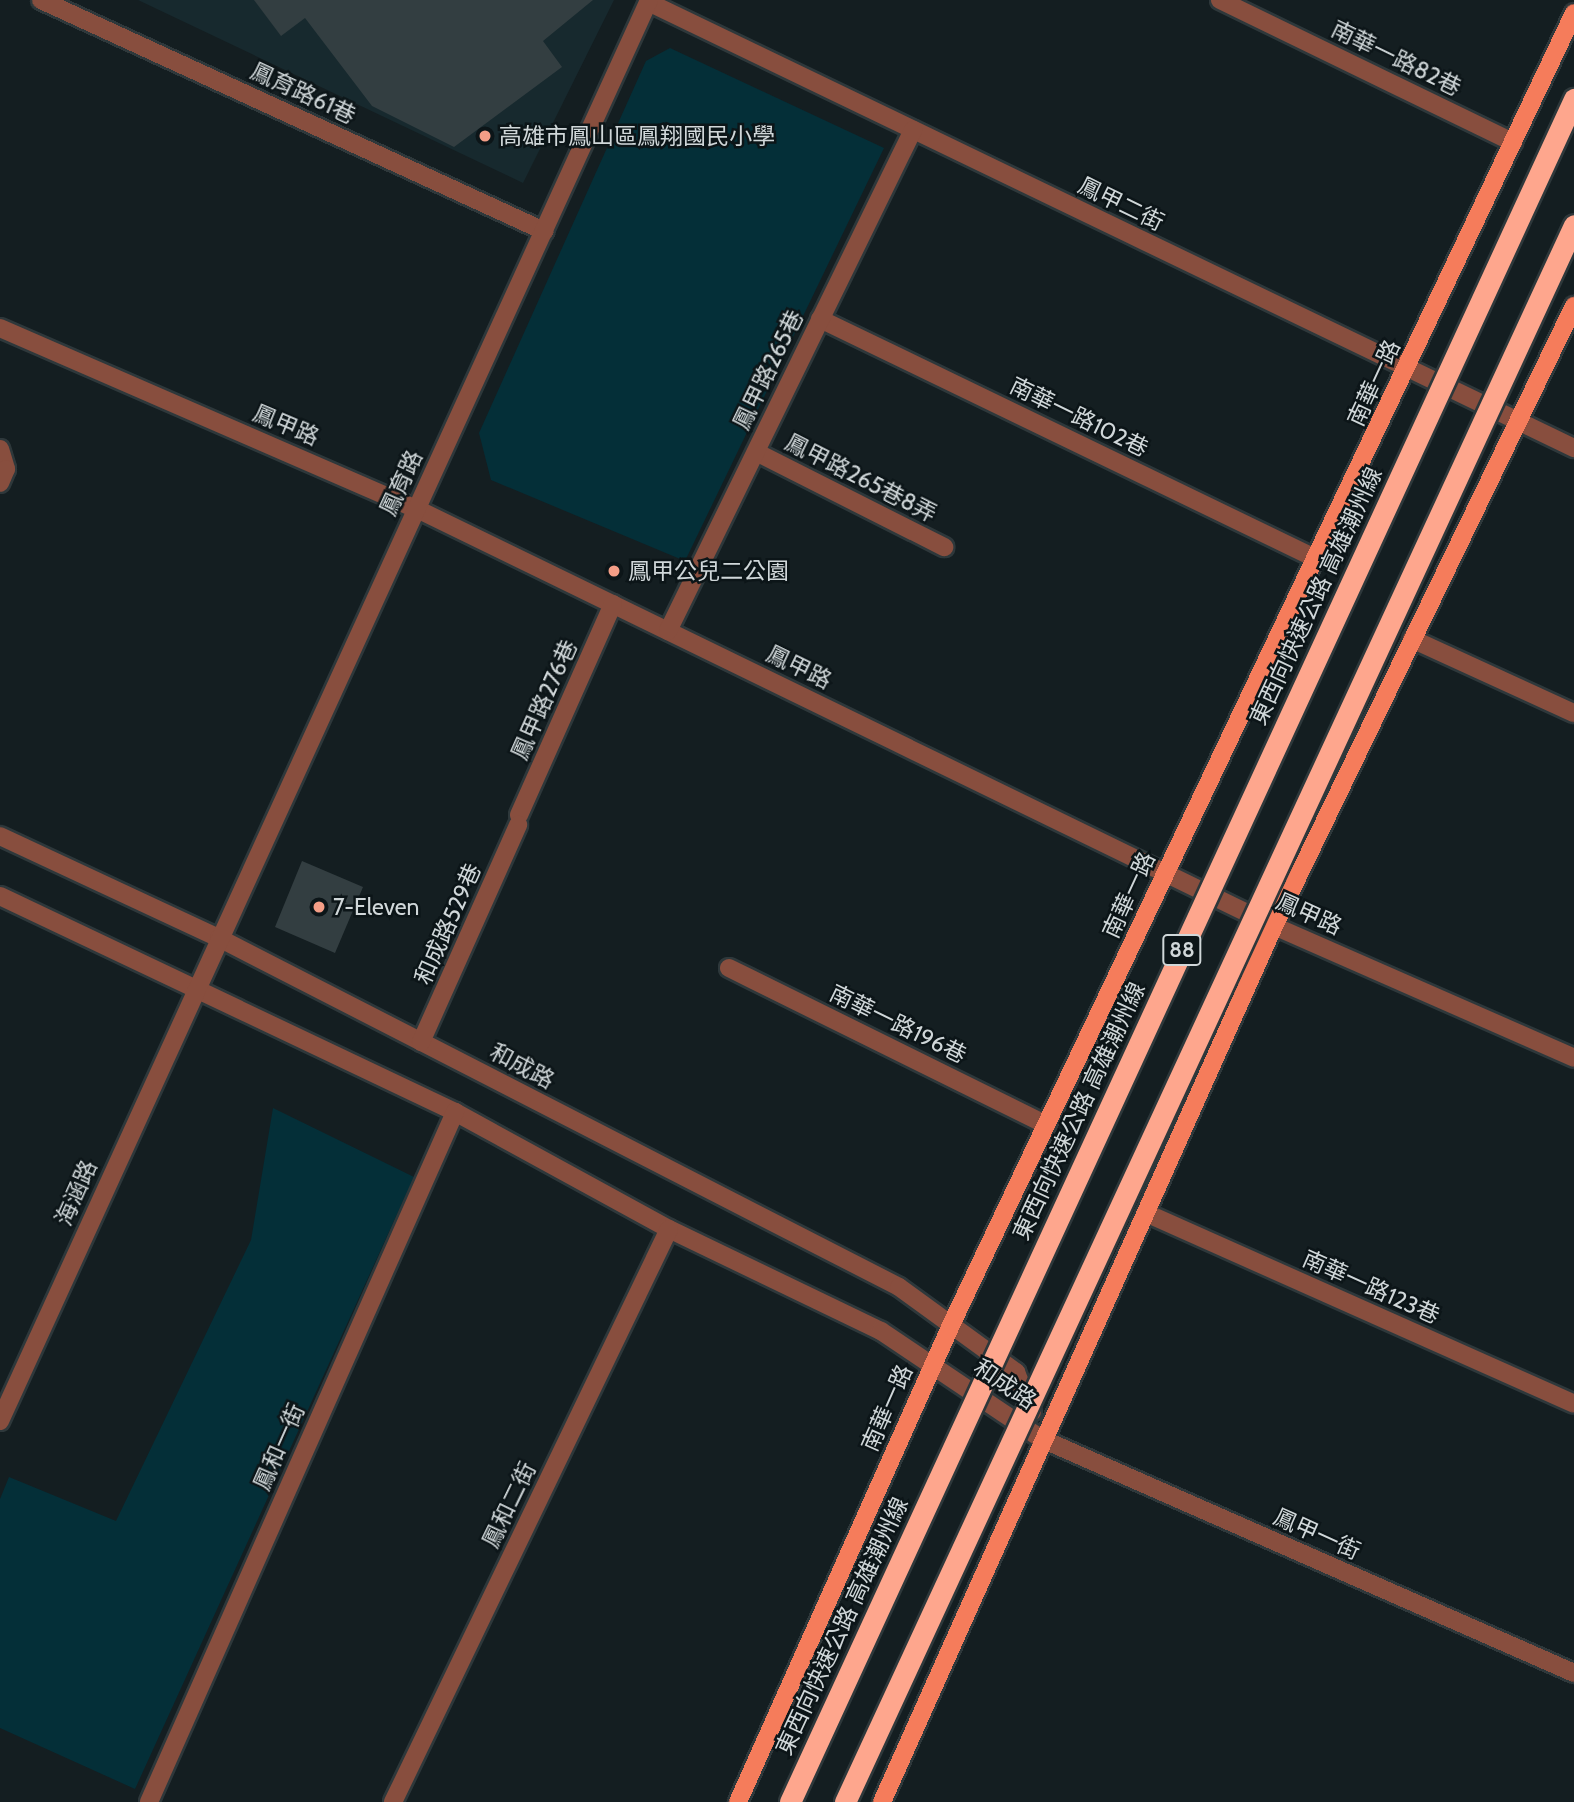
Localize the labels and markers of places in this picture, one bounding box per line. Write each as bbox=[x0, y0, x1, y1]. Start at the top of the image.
place label: 高雄市鳳山區鳳翔國民小學 bbox=[499, 122, 775, 150]
marker: 高雄市鳳山區鳳翔國民小學 bbox=[477, 128, 493, 144]
place label: 鳳甲公兒二公園 bbox=[628, 557, 789, 585]
marker: 鳳甲公兒二公園 bbox=[606, 563, 622, 579]
place label: 7-Eleven bbox=[333, 893, 419, 921]
marker: 7-Eleven bbox=[311, 899, 327, 915]

